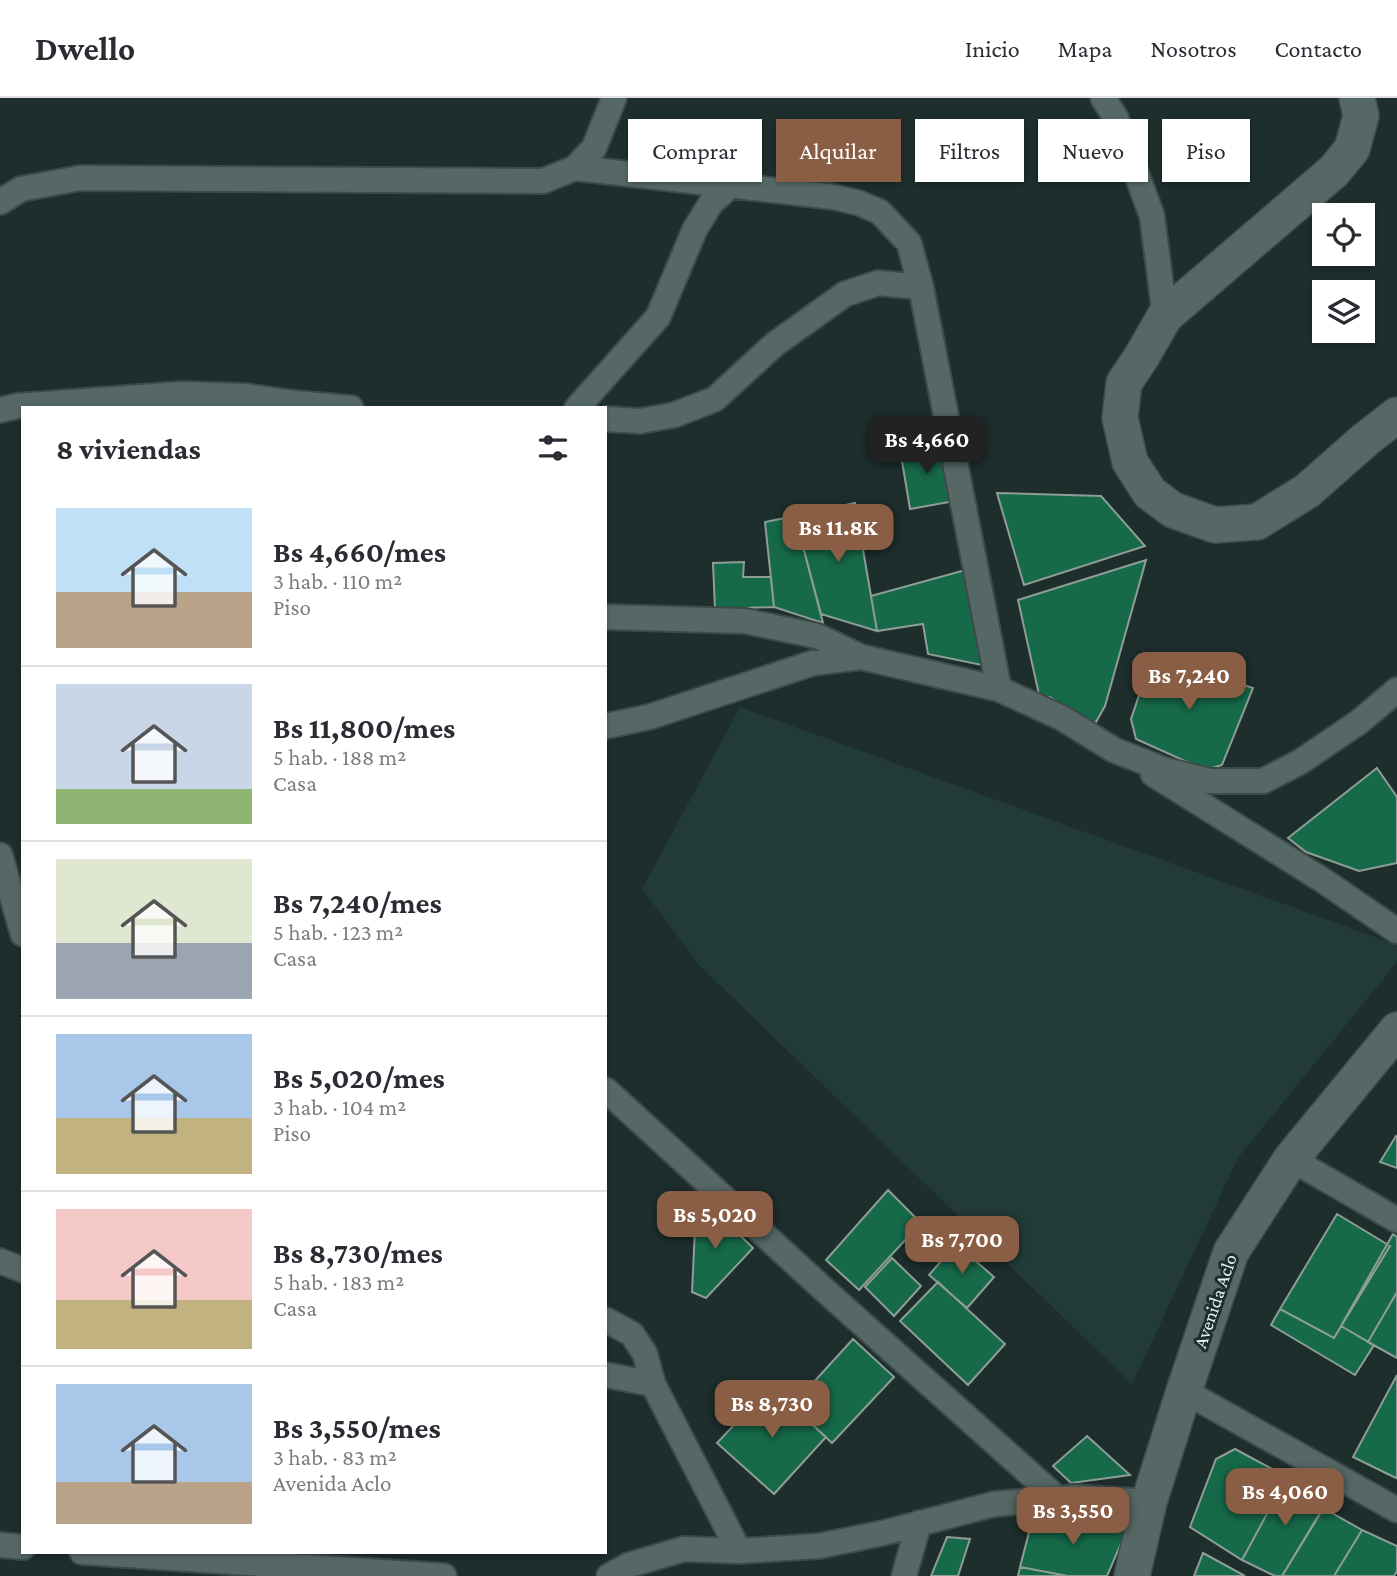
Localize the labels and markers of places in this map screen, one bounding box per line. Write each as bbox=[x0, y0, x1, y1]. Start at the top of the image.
pin: Bs 4,660 bbox=[855, 416, 999, 476]
pin: Bs 11.8K bbox=[766, 504, 910, 564]
pin: Bs 7,240 bbox=[1117, 652, 1261, 712]
pin: Bs 5,020 bbox=[643, 1192, 787, 1251]
pin: Bs 7,700 bbox=[890, 1216, 1034, 1276]
pin: Bs 8,730 bbox=[700, 1380, 844, 1440]
pin: Bs 4,060 bbox=[1213, 1468, 1357, 1528]
pin: Bs 3,550 bbox=[1001, 1488, 1145, 1547]

